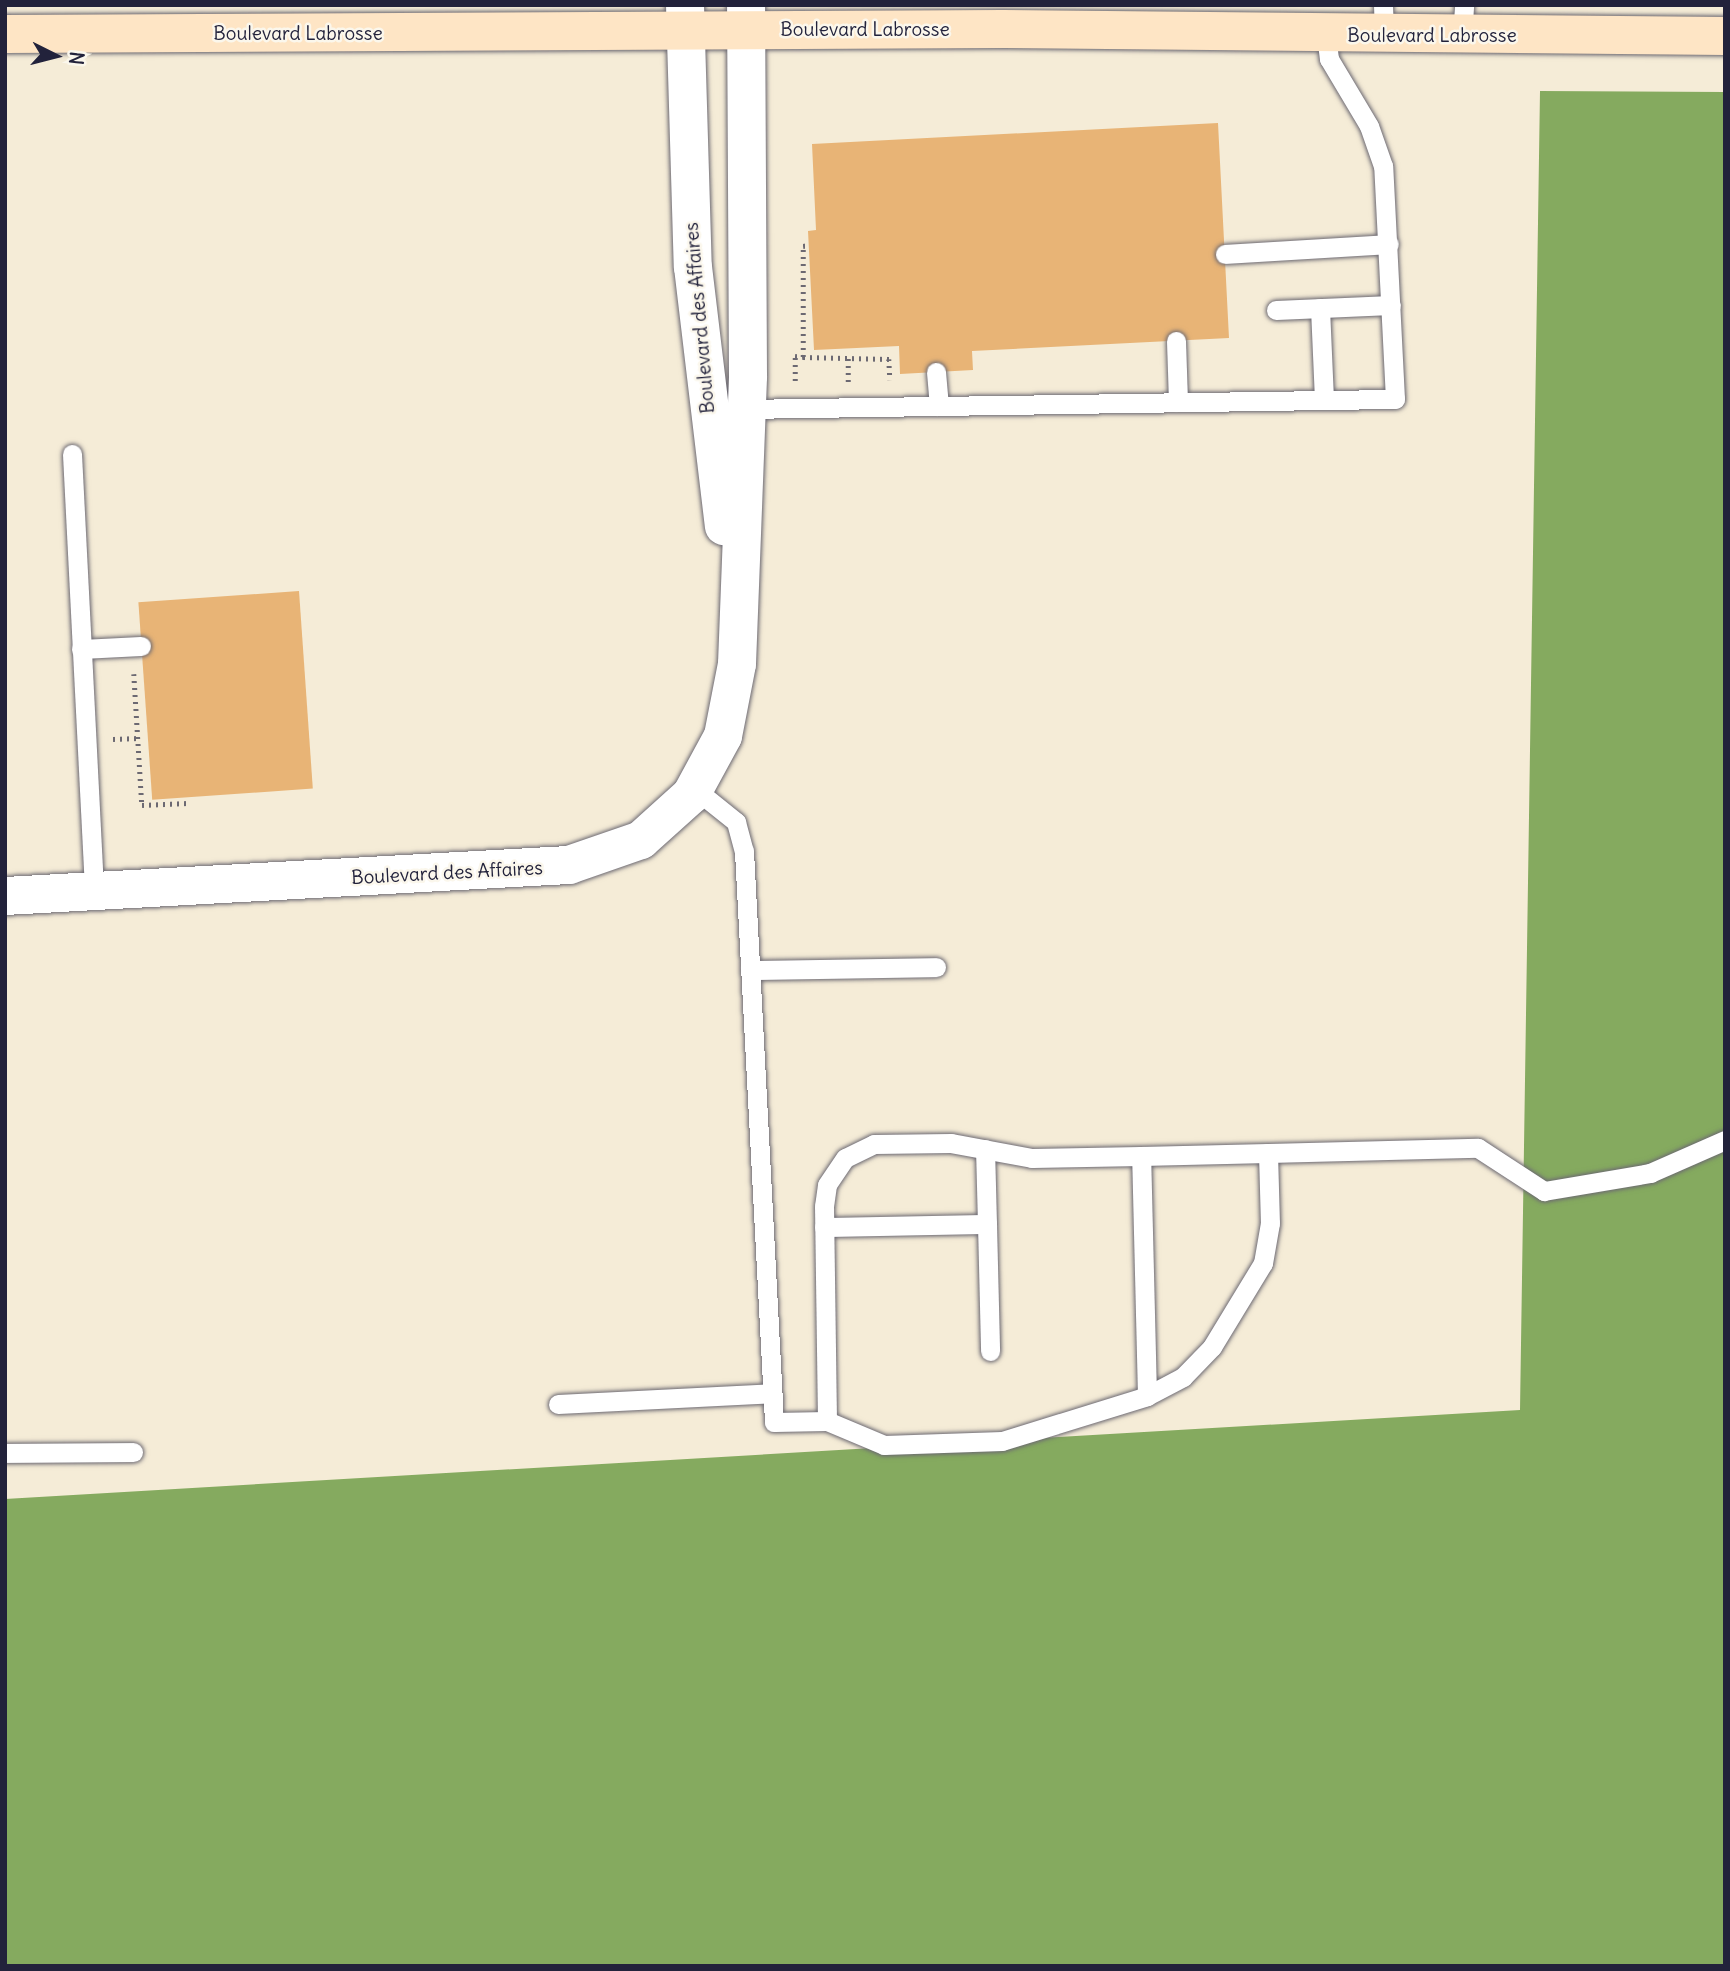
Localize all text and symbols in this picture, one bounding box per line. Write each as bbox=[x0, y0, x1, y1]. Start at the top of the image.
street label: Boulevard Labrosse bbox=[780, 19, 950, 41]
north arrow bbox=[21, 21, 91, 91]
street label: Boulevard Labrosse bbox=[213, 23, 383, 45]
street label: Boulevard Labrosse bbox=[1347, 25, 1517, 47]
text: N bbox=[64, 50, 90, 66]
street label: Boulevard des Affaires bbox=[680, 221, 720, 415]
street label: Boulevard des Affaires bbox=[351, 857, 543, 889]

